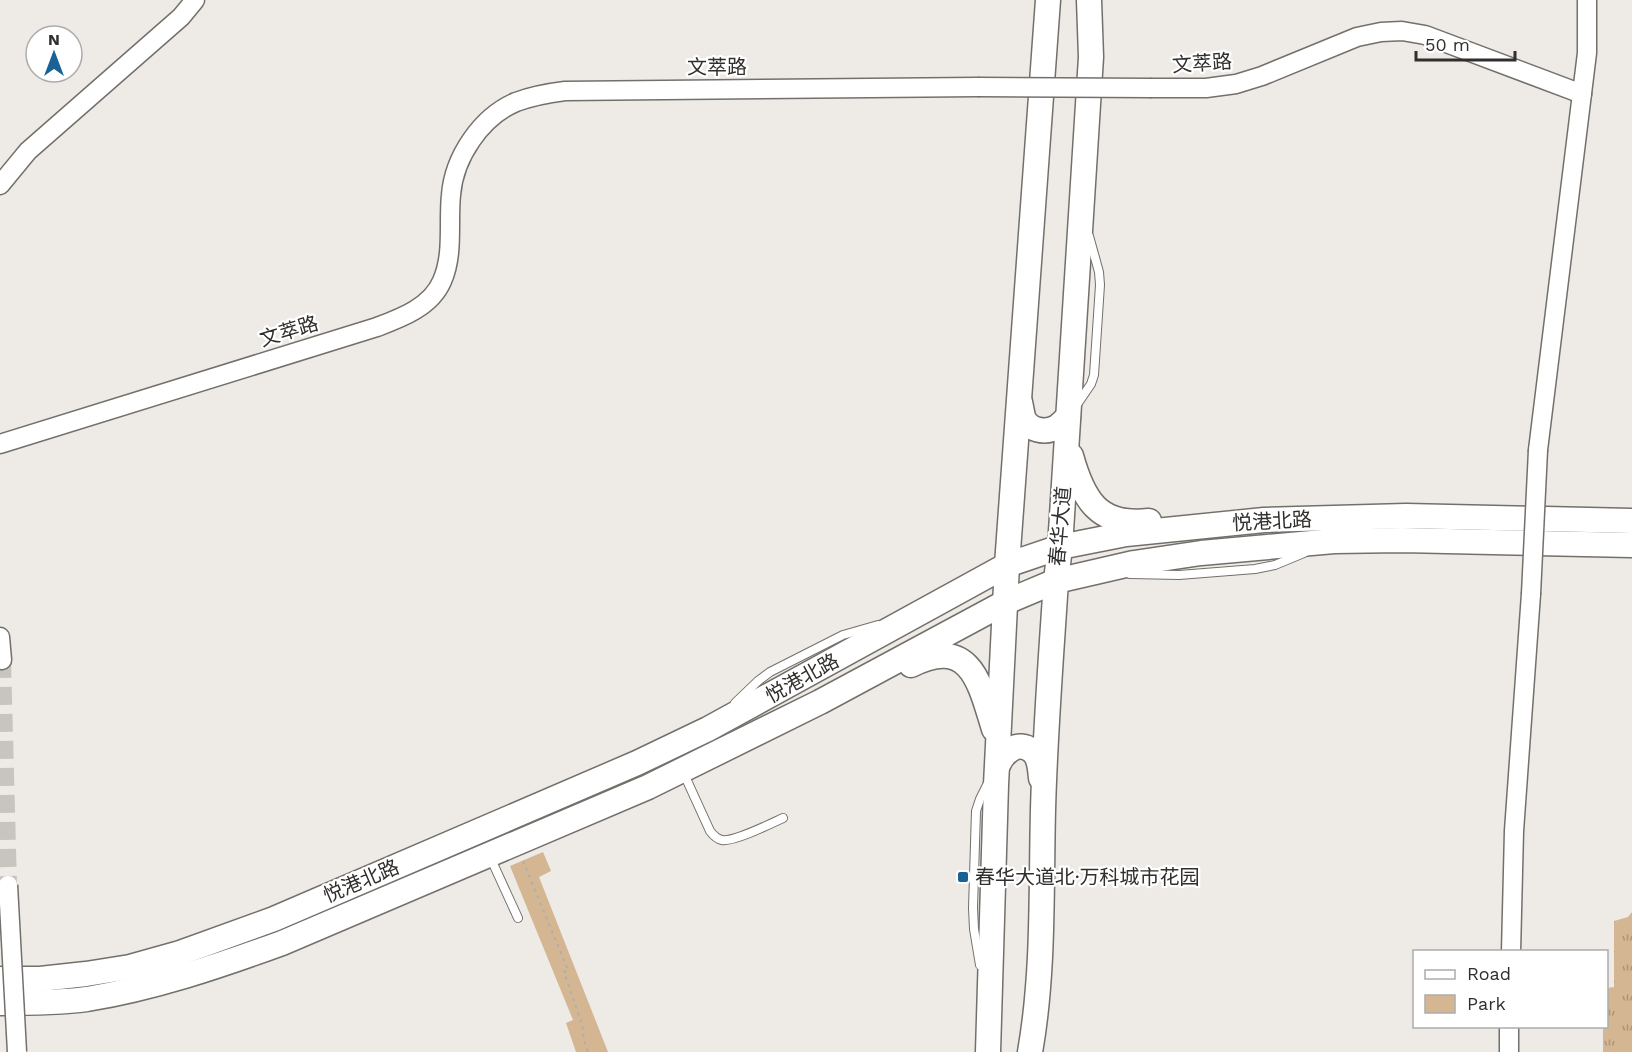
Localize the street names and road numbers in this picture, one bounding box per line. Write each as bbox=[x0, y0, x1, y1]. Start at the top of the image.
street label: 文萃路 bbox=[1171, 49, 1233, 77]
street label: 文萃路 bbox=[687, 55, 747, 79]
street label: 文萃路 bbox=[257, 311, 321, 351]
street label: 春华大道 bbox=[1045, 485, 1075, 567]
street label: 悦港北路 bbox=[1231, 507, 1313, 535]
street label: 悦港北路 bbox=[761, 648, 843, 708]
street label: 悦港北路 bbox=[319, 854, 403, 908]

